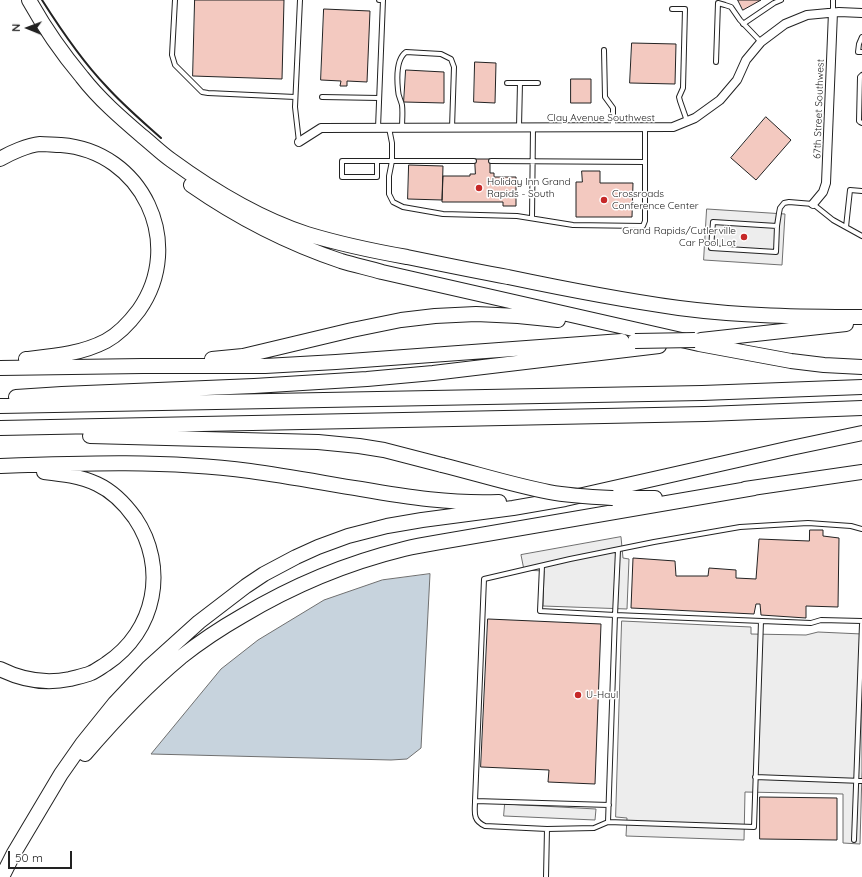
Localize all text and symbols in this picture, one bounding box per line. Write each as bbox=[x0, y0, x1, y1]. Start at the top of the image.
north arrow bbox=[8, 8, 48, 48]
text: N bbox=[9, 24, 23, 32]
street label: 67th Street Southwest bbox=[811, 59, 827, 159]
street label: Clay Avenue Southwest bbox=[547, 112, 655, 124]
place label: Holiday Inn Grand Rapids - South bbox=[487, 176, 571, 200]
marker: Holiday Inn Grand Rapids - South bbox=[474, 183, 484, 193]
place label: Crossroads Conference Center bbox=[612, 188, 699, 212]
marker: Crossroads Conference Center bbox=[599, 195, 609, 205]
place label: Grand Rapids/Cutlerville Car Pool Lot bbox=[622, 225, 736, 248]
marker: Grand Rapids/Cutlerville Car Pool Lot bbox=[739, 232, 749, 242]
place label: U-Haul bbox=[586, 689, 618, 701]
marker: U-Haul bbox=[573, 690, 583, 700]
scale bar bbox=[10, 843, 74, 869]
text: 50 m bbox=[15, 850, 43, 865]

